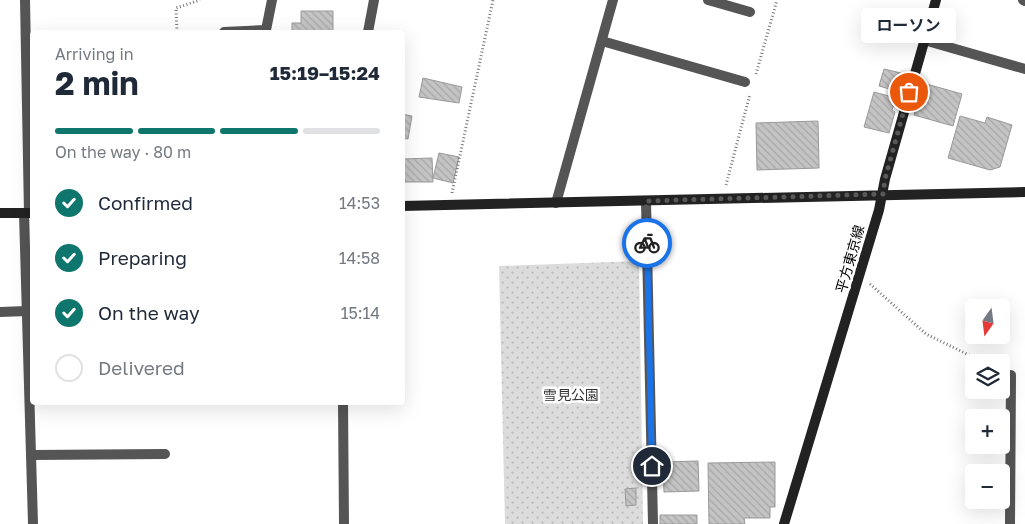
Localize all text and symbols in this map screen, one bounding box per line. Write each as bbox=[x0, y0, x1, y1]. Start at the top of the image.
callout: ローソン bbox=[862, 7, 956, 42]
text: ローソン bbox=[876, 15, 941, 35]
text: Arriving in bbox=[55, 44, 134, 64]
text: 15:19–15:24 bbox=[270, 61, 380, 84]
text: 2 min bbox=[55, 64, 139, 102]
pin bbox=[888, 71, 930, 113]
icon: bag bbox=[895, 78, 923, 106]
text: On the way · 80 m bbox=[55, 142, 191, 162]
icon: check bbox=[55, 189, 83, 217]
text: Confirmed bbox=[98, 191, 193, 214]
text: 14:53 bbox=[339, 193, 380, 213]
courier bbox=[622, 218, 672, 268]
street label: 平方東京線 bbox=[832, 223, 867, 295]
icon: bike bbox=[633, 229, 661, 257]
icon: check bbox=[55, 244, 83, 272]
text: Preparing bbox=[98, 246, 187, 269]
text: 14:58 bbox=[339, 248, 380, 268]
icon: check bbox=[55, 299, 83, 327]
north arrow bbox=[965, 299, 1010, 344]
map controls bbox=[965, 299, 1010, 509]
text: On the way bbox=[98, 301, 200, 324]
text: 15:14 bbox=[341, 303, 380, 323]
button: layers bbox=[965, 354, 1010, 399]
text: Delivered bbox=[98, 356, 185, 379]
park label: 雪見公園 bbox=[543, 386, 599, 403]
button: + bbox=[965, 409, 1010, 454]
pin bbox=[631, 445, 673, 487]
icon: home bbox=[638, 452, 666, 480]
button: − bbox=[965, 464, 1010, 509]

